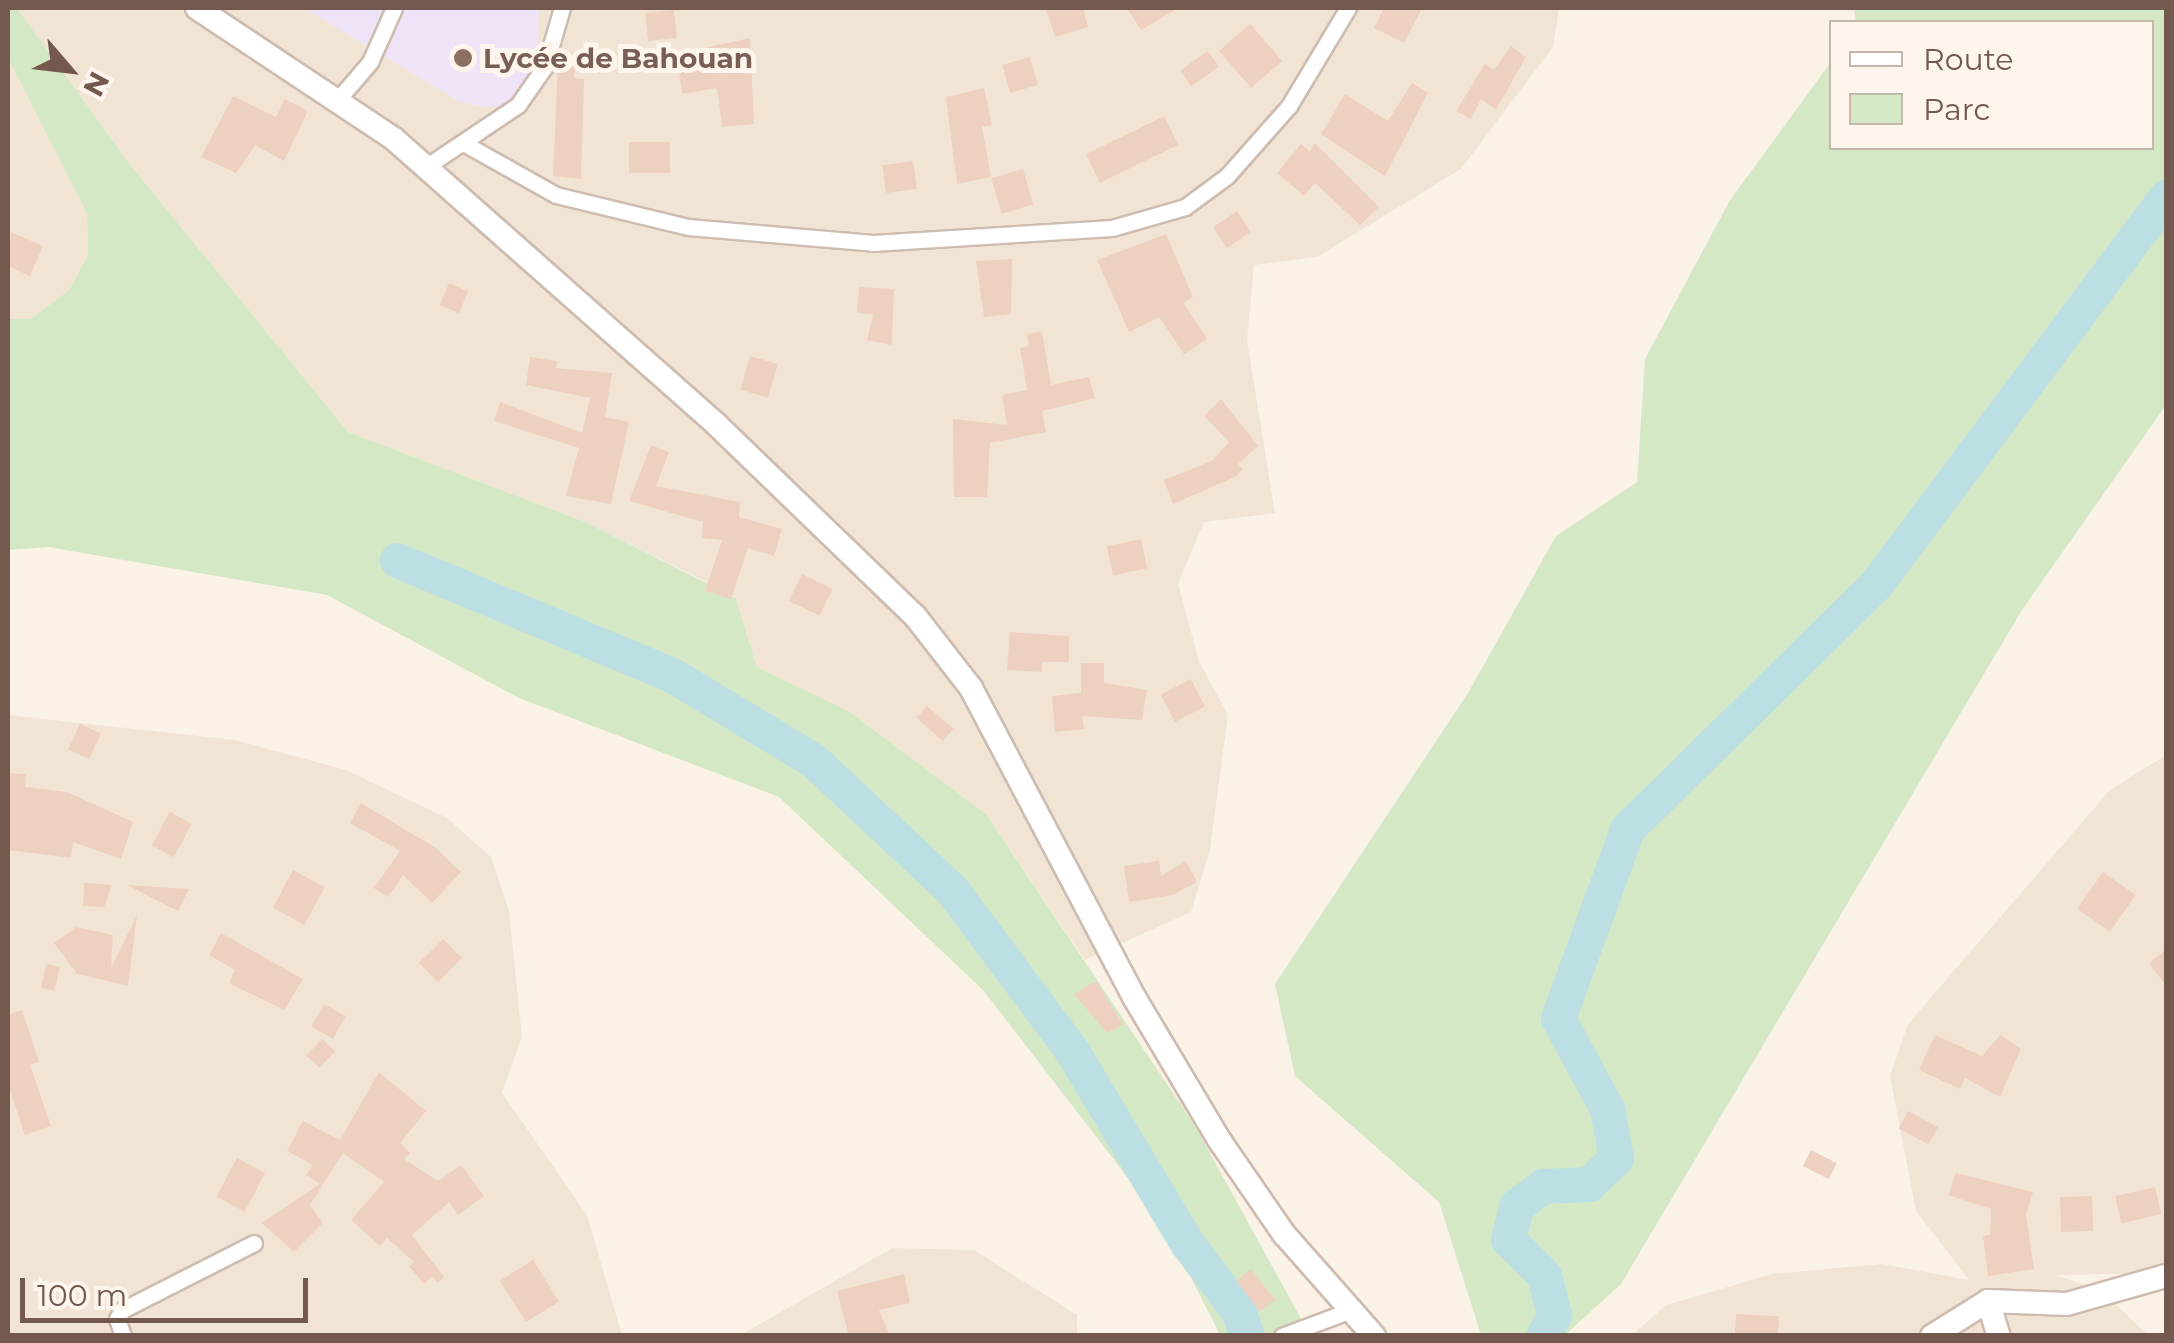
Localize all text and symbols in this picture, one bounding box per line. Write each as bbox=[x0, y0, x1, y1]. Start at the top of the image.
north arrow bbox=[20, 20, 120, 120]
legend bbox=[1829, 20, 2154, 150]
place label: Lycée de Bahouan bbox=[483, 41, 753, 75]
text: Route bbox=[1923, 41, 2013, 78]
marker: Lycée de Bahouan bbox=[452, 47, 474, 69]
text: N bbox=[76, 66, 117, 102]
text: Parc bbox=[1923, 91, 1990, 128]
scale bar bbox=[25, 1258, 312, 1320]
text: 100 m bbox=[37, 1277, 127, 1314]

